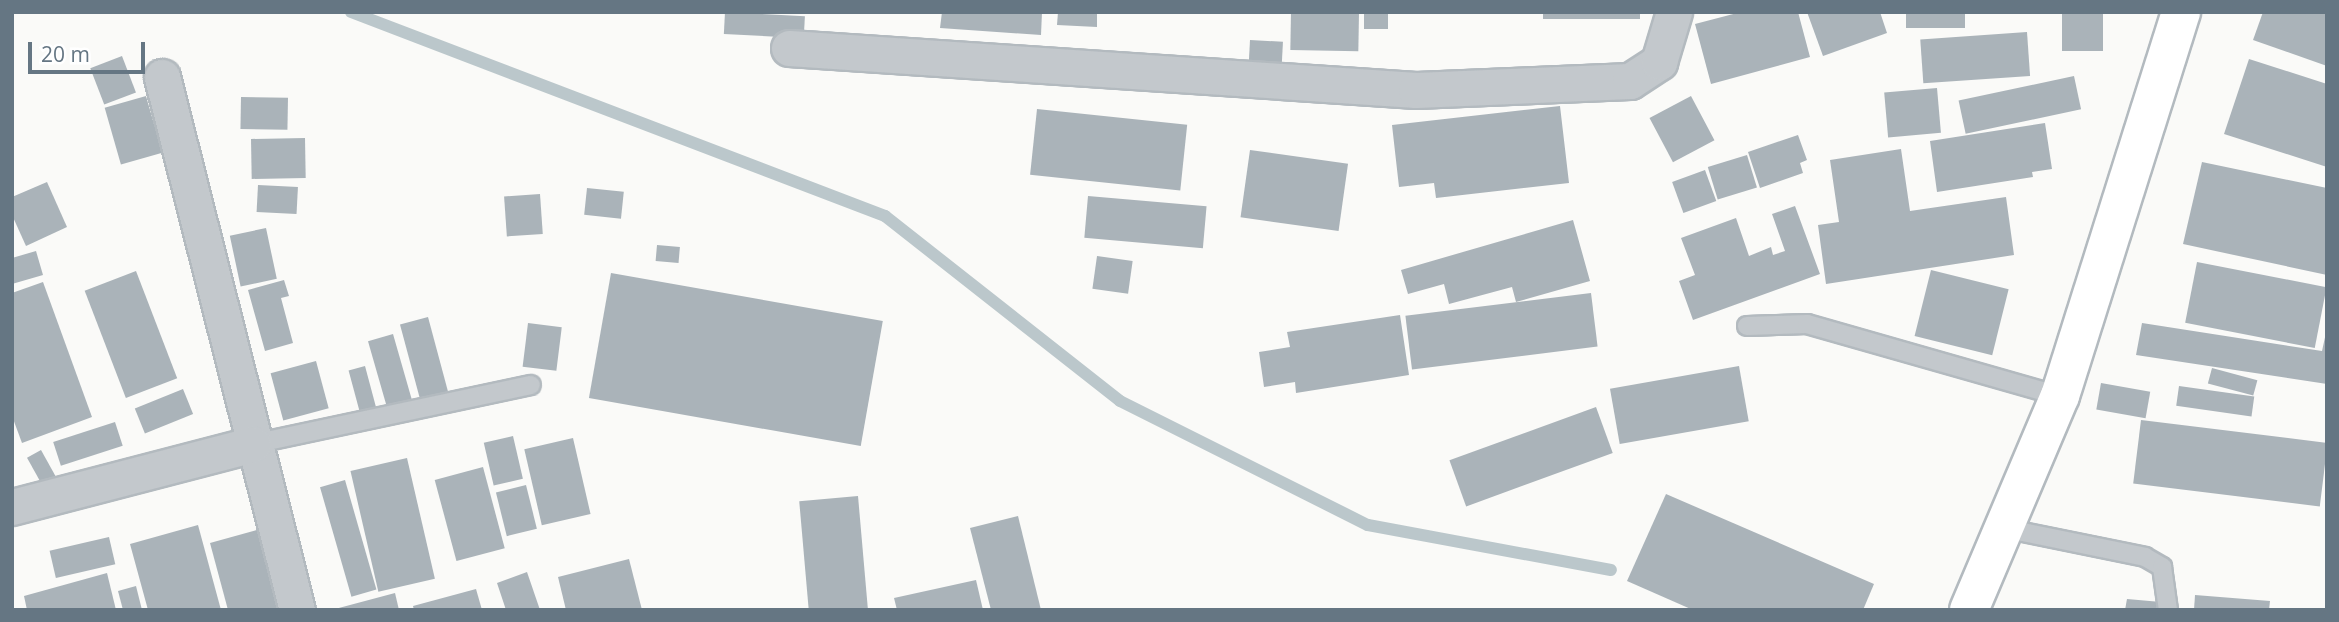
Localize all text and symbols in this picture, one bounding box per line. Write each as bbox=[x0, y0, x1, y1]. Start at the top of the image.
scale bar bbox=[32, 28, 149, 72]
text: 20 m bbox=[41, 40, 90, 68]

